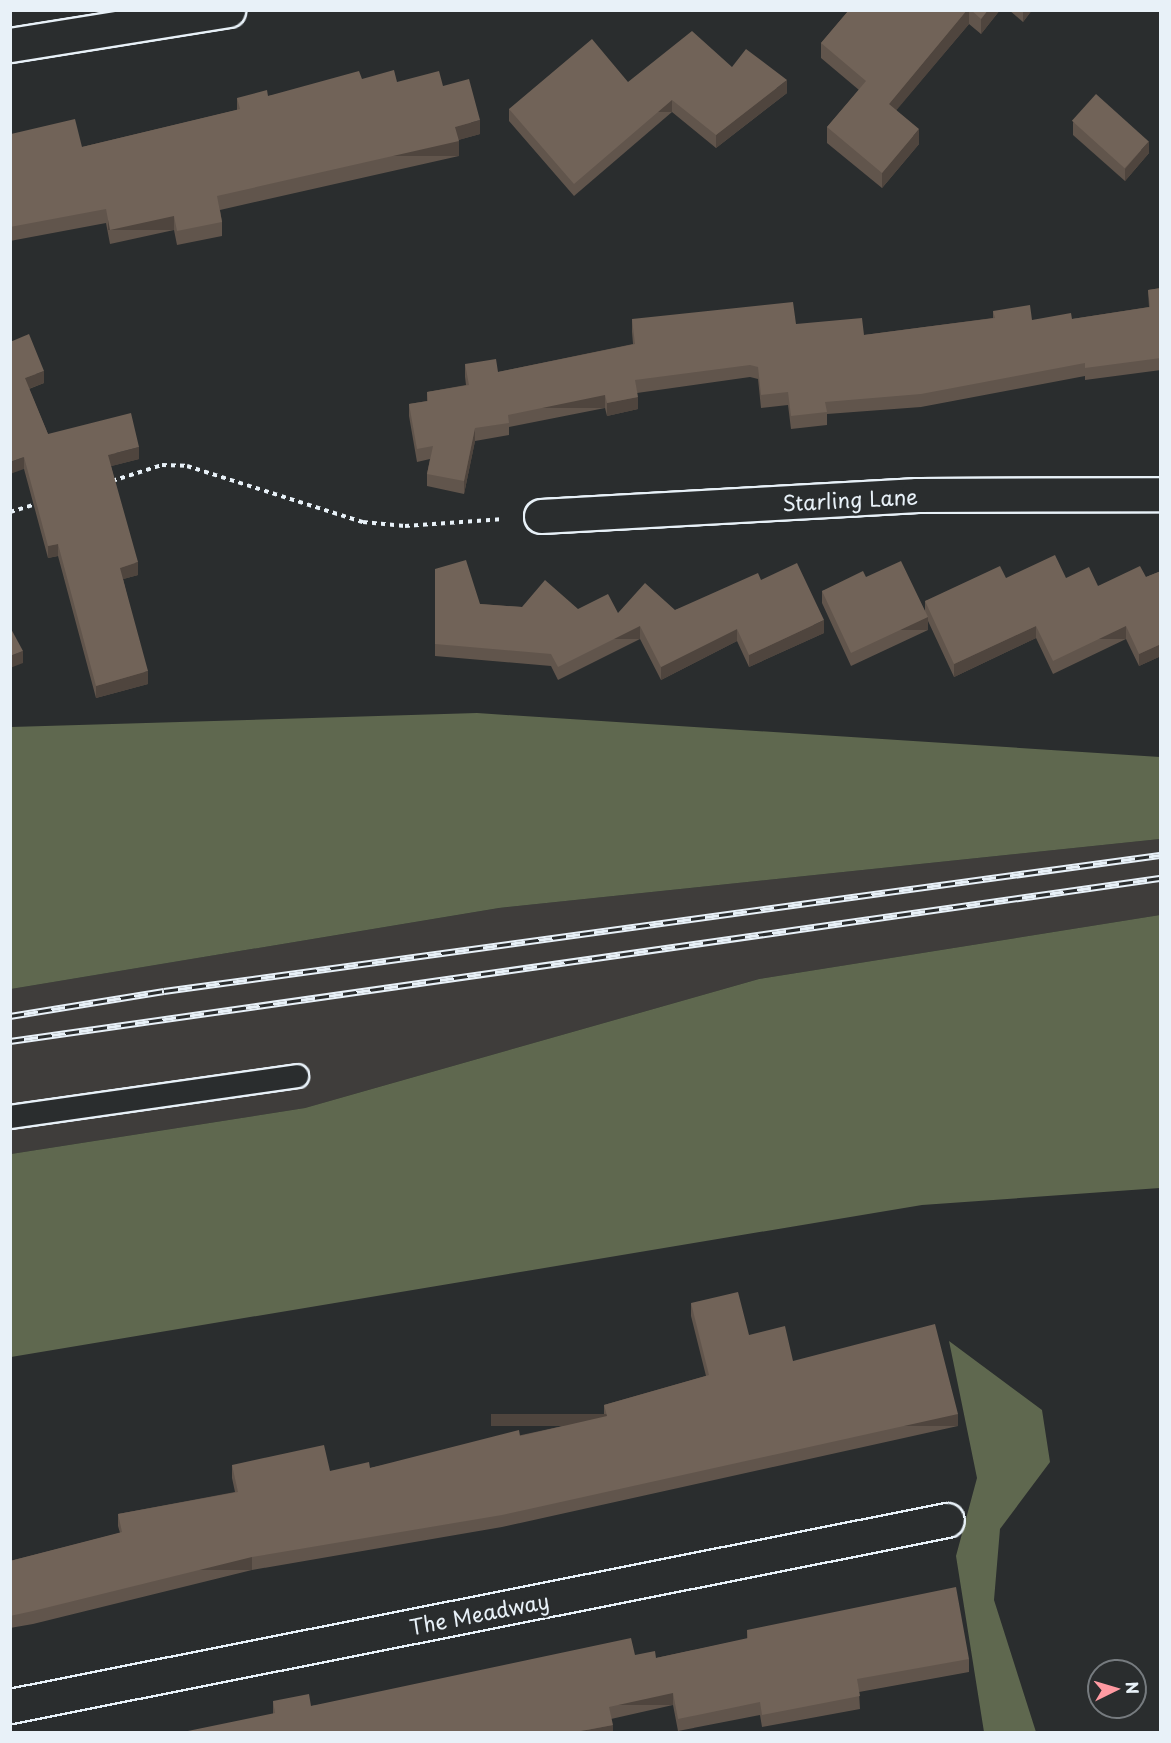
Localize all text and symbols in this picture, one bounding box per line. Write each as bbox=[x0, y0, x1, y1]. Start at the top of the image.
street label: Starling Lane bbox=[782, 483, 918, 515]
street label: The Meadway bbox=[407, 1587, 551, 1639]
north arrow bbox=[1087, 1659, 1147, 1719]
text: N bbox=[1120, 1680, 1145, 1695]

